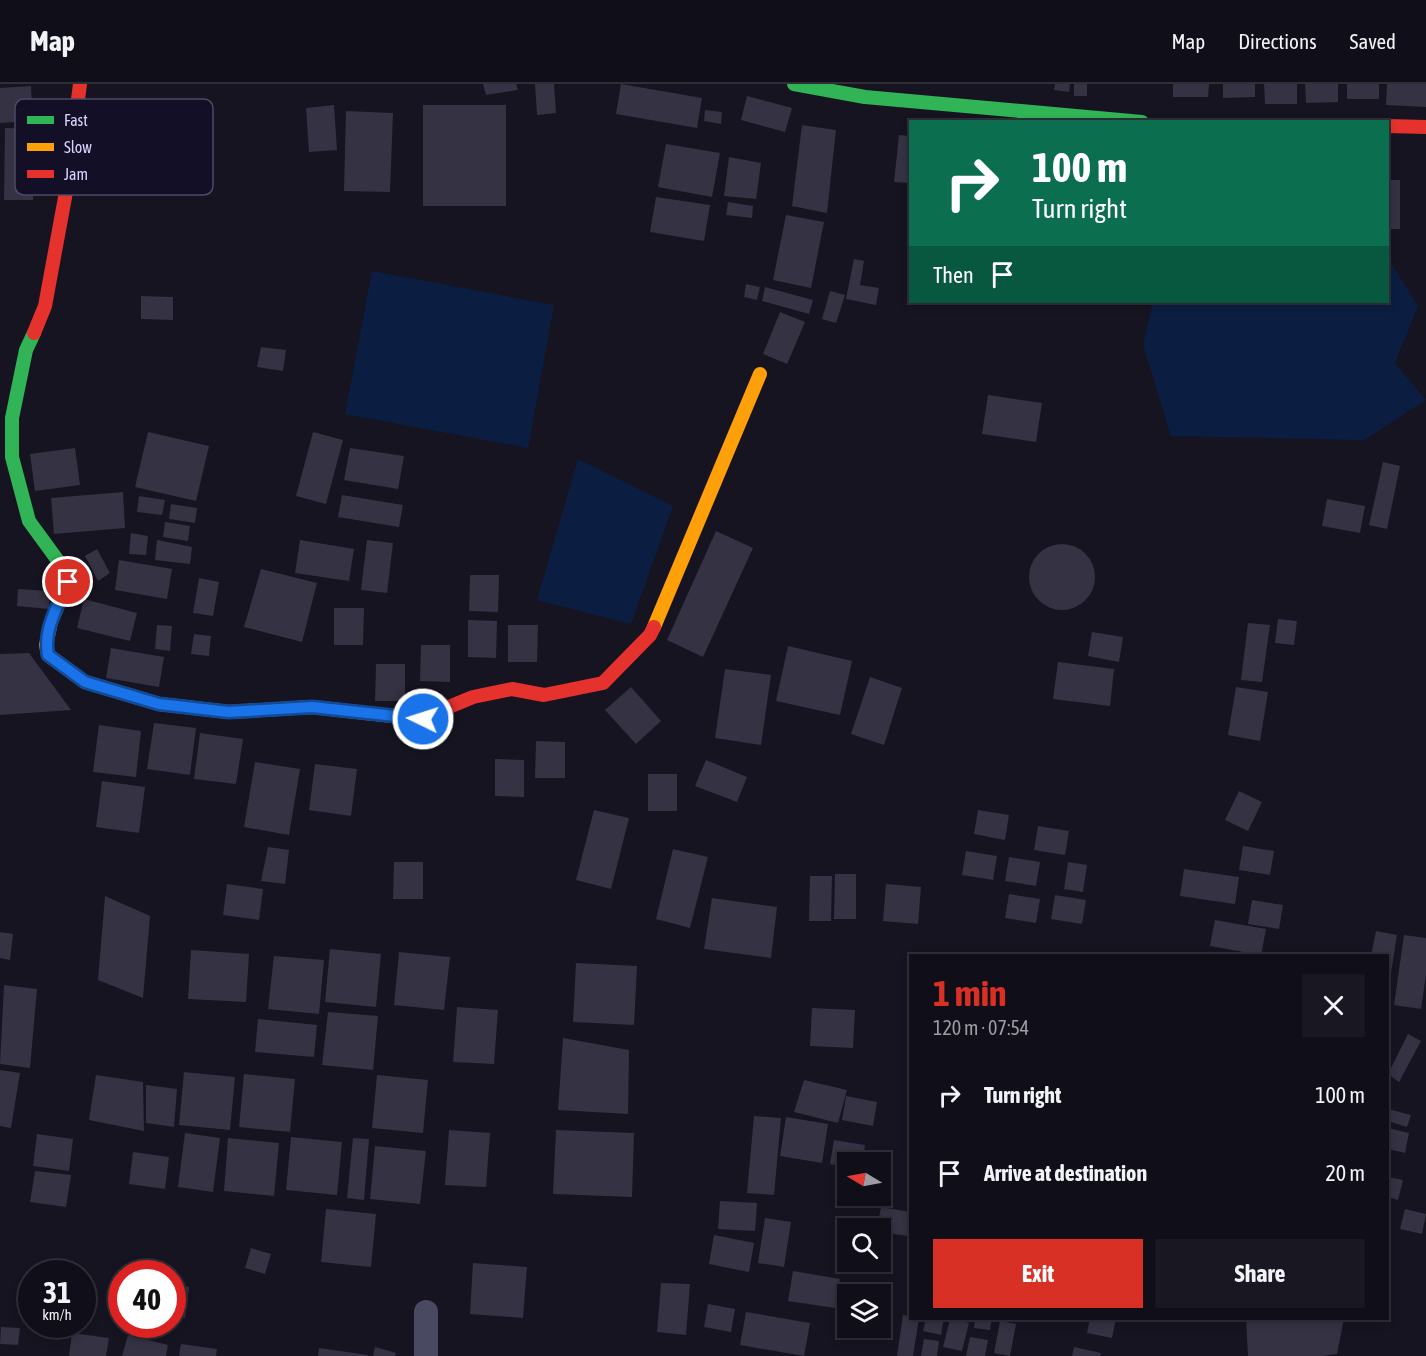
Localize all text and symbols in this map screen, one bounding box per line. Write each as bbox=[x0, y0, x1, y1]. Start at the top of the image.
text: Map bbox=[30, 25, 75, 57]
text: Map bbox=[1171, 29, 1205, 53]
text: Directions bbox=[1238, 29, 1317, 53]
text: Saved bbox=[1350, 29, 1396, 53]
legend bbox=[15, 99, 213, 195]
text: Fast bbox=[64, 111, 88, 129]
text: Slow bbox=[64, 138, 92, 156]
text: 100 m bbox=[1032, 143, 1127, 191]
icon: right bbox=[933, 144, 1011, 222]
text: Jam bbox=[64, 165, 88, 183]
text: Turn right bbox=[1032, 193, 1127, 224]
icon: arrive bbox=[986, 258, 1019, 291]
text: Then bbox=[933, 262, 974, 288]
pin bbox=[42, 556, 93, 607]
icon: arrive bbox=[51, 565, 84, 598]
position arrow bbox=[391, 687, 455, 751]
text: 1 min bbox=[933, 972, 1007, 1014]
button: close bbox=[1302, 974, 1365, 1037]
text: 120 m · 07:54 bbox=[933, 1016, 1029, 1039]
icon: right bbox=[933, 1079, 966, 1112]
text: Turn right bbox=[984, 1082, 1061, 1108]
text: 100 m bbox=[1315, 1082, 1365, 1108]
north arrow bbox=[837, 1152, 891, 1206]
map controls bbox=[837, 1152, 891, 1338]
icon: arrive bbox=[933, 1157, 966, 1190]
text: Arrive at destination bbox=[984, 1160, 1147, 1186]
text: 20 m bbox=[1325, 1160, 1365, 1186]
button: search bbox=[837, 1218, 891, 1272]
button: Exit bbox=[933, 1239, 1143, 1308]
button: Share bbox=[1155, 1239, 1365, 1308]
speed limit sign: 40 bbox=[108, 1260, 186, 1338]
text: 31 bbox=[43, 1275, 71, 1309]
button: layers bbox=[837, 1284, 891, 1338]
text: km/h bbox=[42, 1306, 72, 1323]

